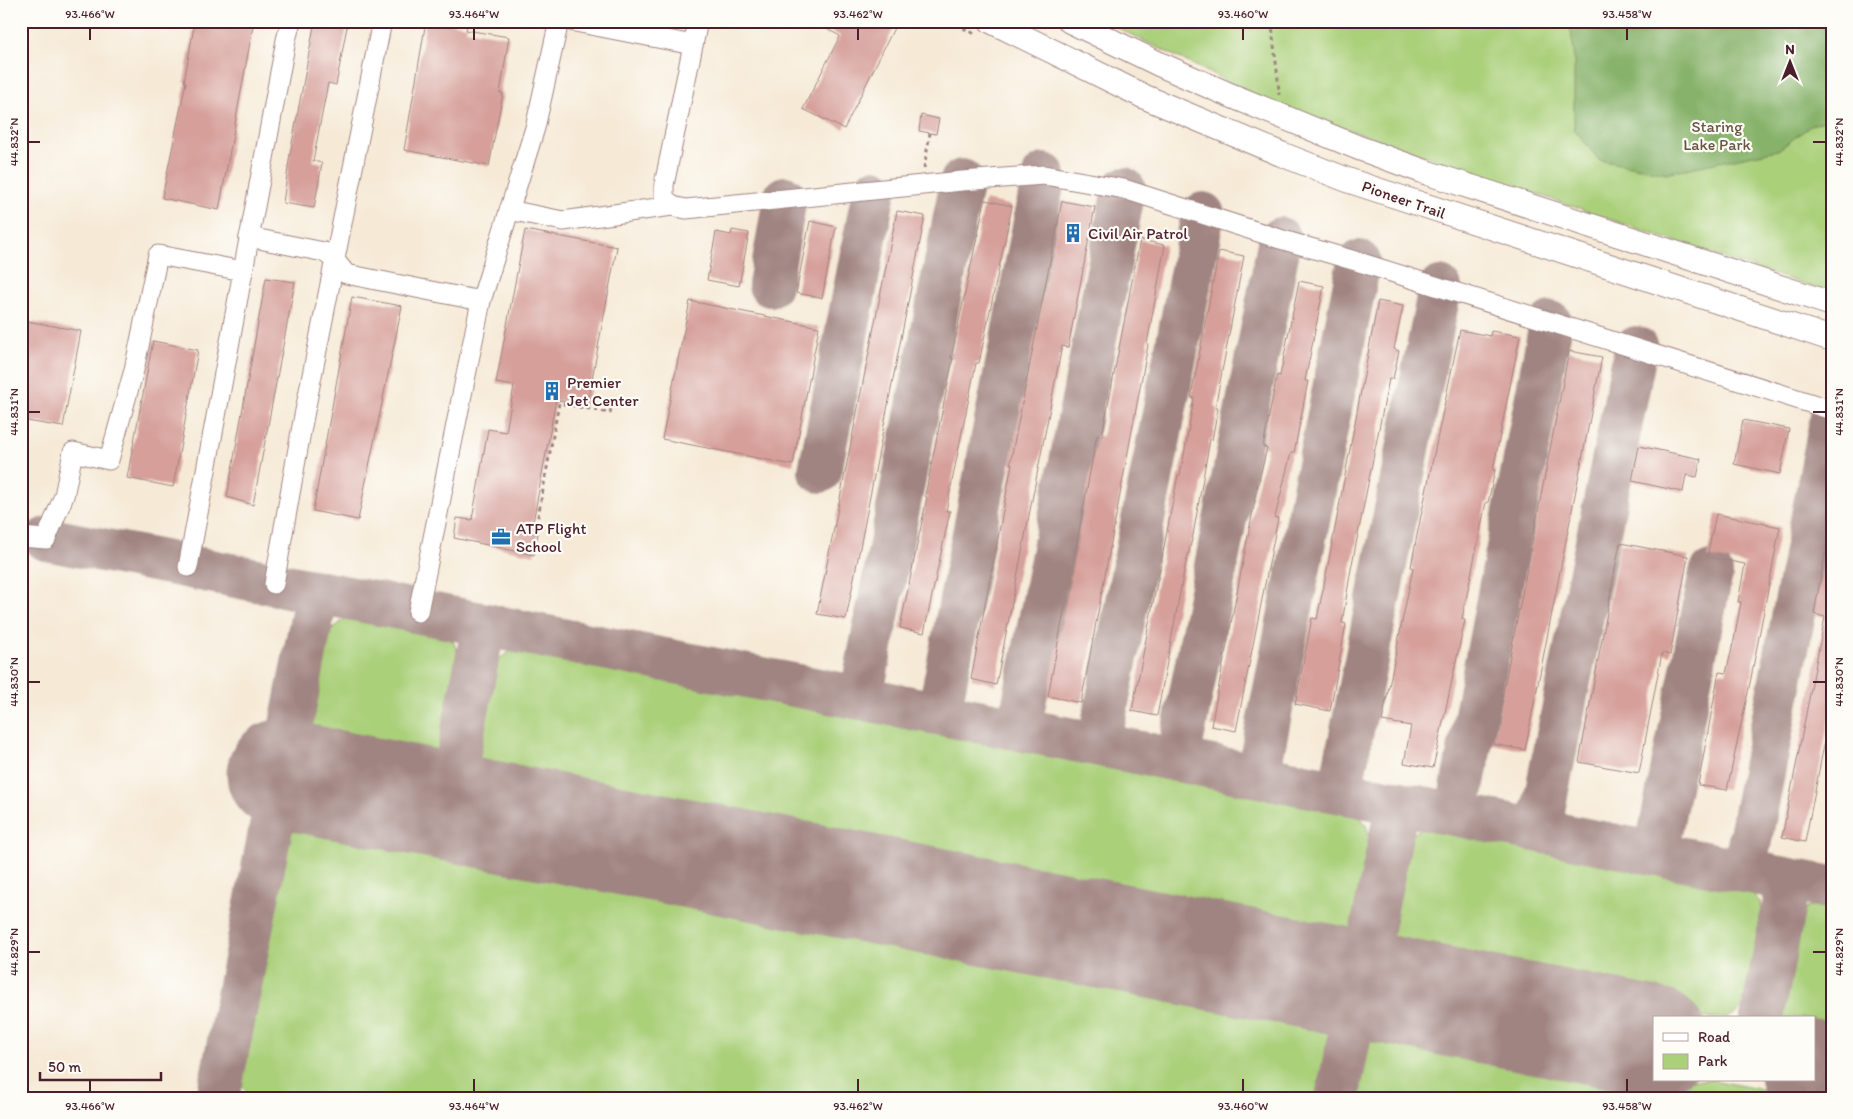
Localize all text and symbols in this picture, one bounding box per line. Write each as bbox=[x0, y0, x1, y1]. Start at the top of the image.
text: 93.466°W bbox=[65, 7, 115, 21]
text: 93.464°W bbox=[449, 7, 499, 21]
text: 93.462°W bbox=[833, 7, 883, 21]
text: 93.460°W bbox=[1218, 7, 1268, 21]
text: 93.458°W bbox=[1602, 7, 1652, 21]
north arrow bbox=[1766, 38, 1816, 88]
text: N bbox=[1785, 41, 1795, 58]
park label: Staring Lake Park bbox=[1683, 117, 1752, 154]
text: 44.832°N bbox=[7, 118, 21, 166]
text: 44.832°N bbox=[1832, 118, 1846, 166]
street label: Pioneer Trail bbox=[1360, 176, 1449, 223]
building icon: Civil Air Patrol bbox=[1062, 222, 1084, 244]
place label: Civil Air Patrol bbox=[1088, 224, 1188, 243]
place label: Premier Jet Center bbox=[567, 373, 639, 410]
building icon: Premier Jet Center bbox=[541, 380, 563, 402]
text: 44.831°N bbox=[7, 388, 21, 436]
text: 44.831°N bbox=[1832, 388, 1846, 436]
place label: ATP Flight School bbox=[516, 519, 586, 556]
office icon: ATP Flight School bbox=[490, 526, 512, 548]
text: 44.830°N bbox=[7, 657, 21, 707]
text: 44.830°N bbox=[1832, 657, 1846, 707]
text: 44.829°N bbox=[7, 928, 21, 976]
text: 44.829°N bbox=[1832, 928, 1846, 976]
legend bbox=[1653, 1016, 1816, 1082]
text: Road bbox=[1698, 1028, 1731, 1046]
scale bar bbox=[40, 1049, 161, 1081]
text: Park bbox=[1698, 1052, 1728, 1070]
text: 50 m bbox=[48, 1058, 81, 1076]
text: 93.466°W bbox=[65, 1099, 115, 1113]
text: 93.464°W bbox=[449, 1099, 499, 1113]
text: 93.462°W bbox=[833, 1099, 883, 1113]
text: 93.460°W bbox=[1218, 1099, 1268, 1113]
text: 93.458°W bbox=[1602, 1099, 1652, 1113]

